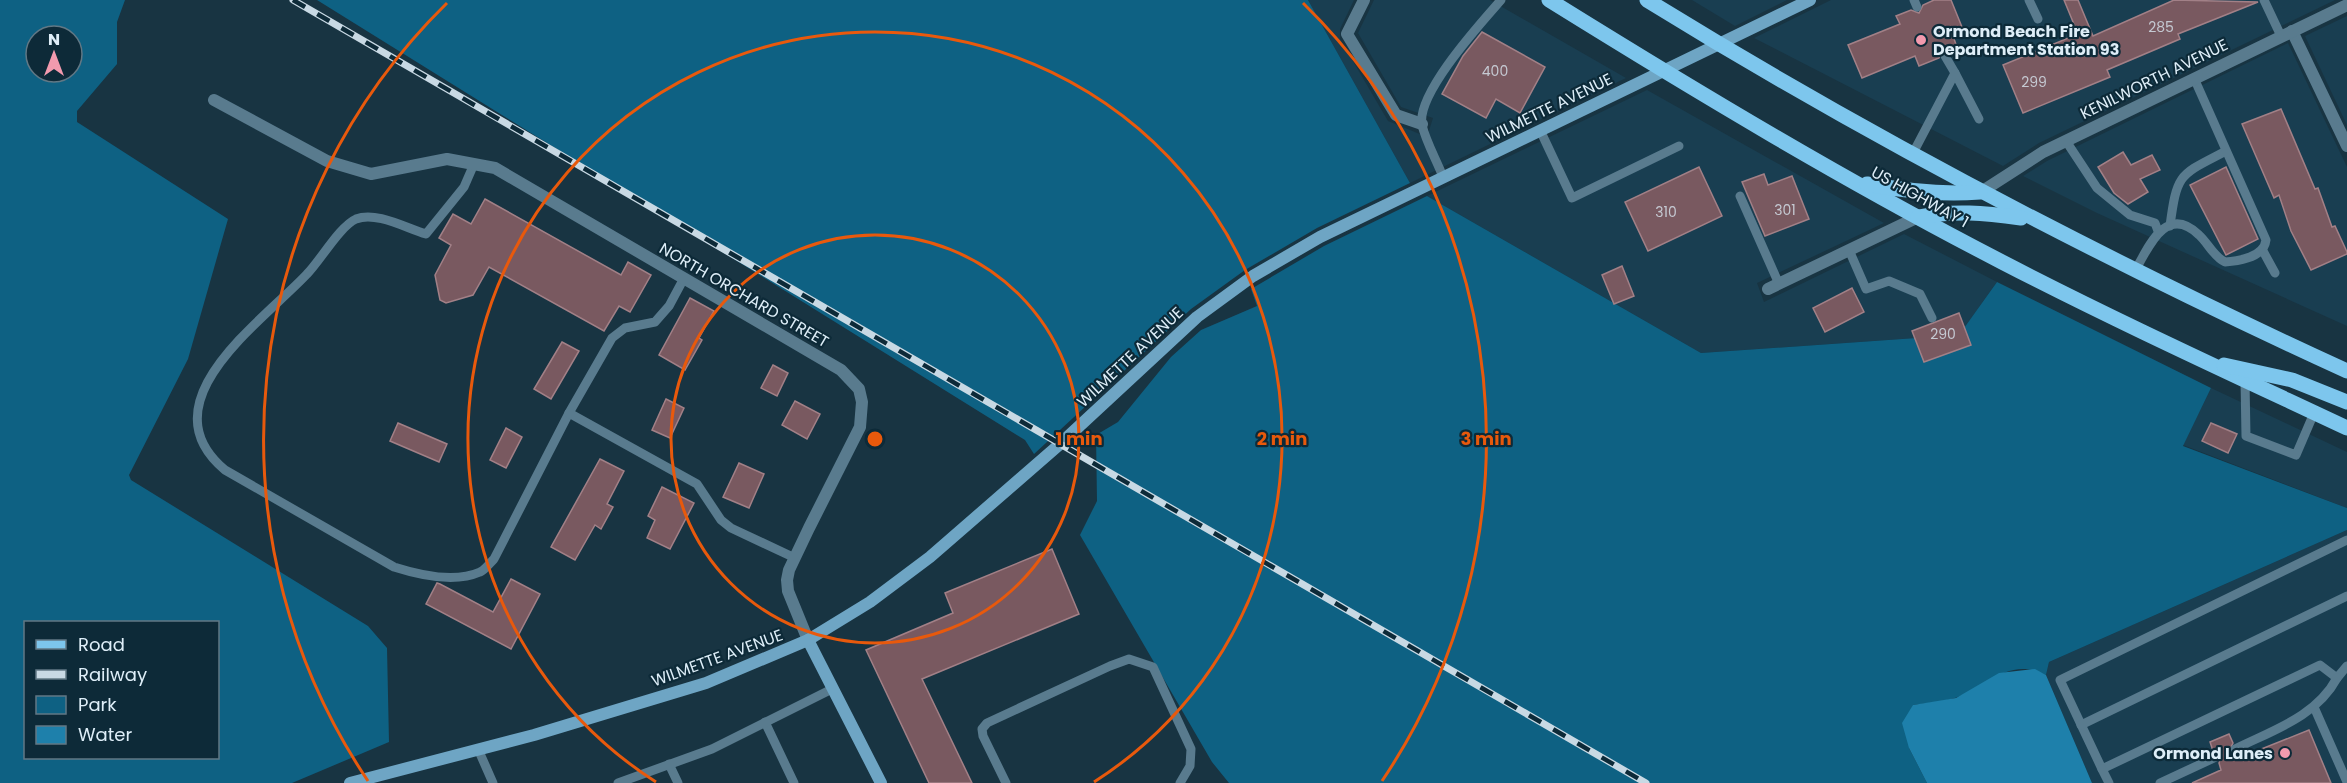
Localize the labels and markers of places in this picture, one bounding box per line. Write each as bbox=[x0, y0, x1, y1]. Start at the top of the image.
place label: Ormond Beach Fire Department Station 93 bbox=[1933, 20, 2119, 61]
marker: Ormond Beach Fire Department Station 93 bbox=[1914, 33, 1928, 47]
centre of rings bbox=[865, 429, 885, 449]
place label: Ormond Lanes bbox=[2153, 742, 2273, 765]
marker: Ormond Lanes bbox=[2278, 746, 2292, 760]

